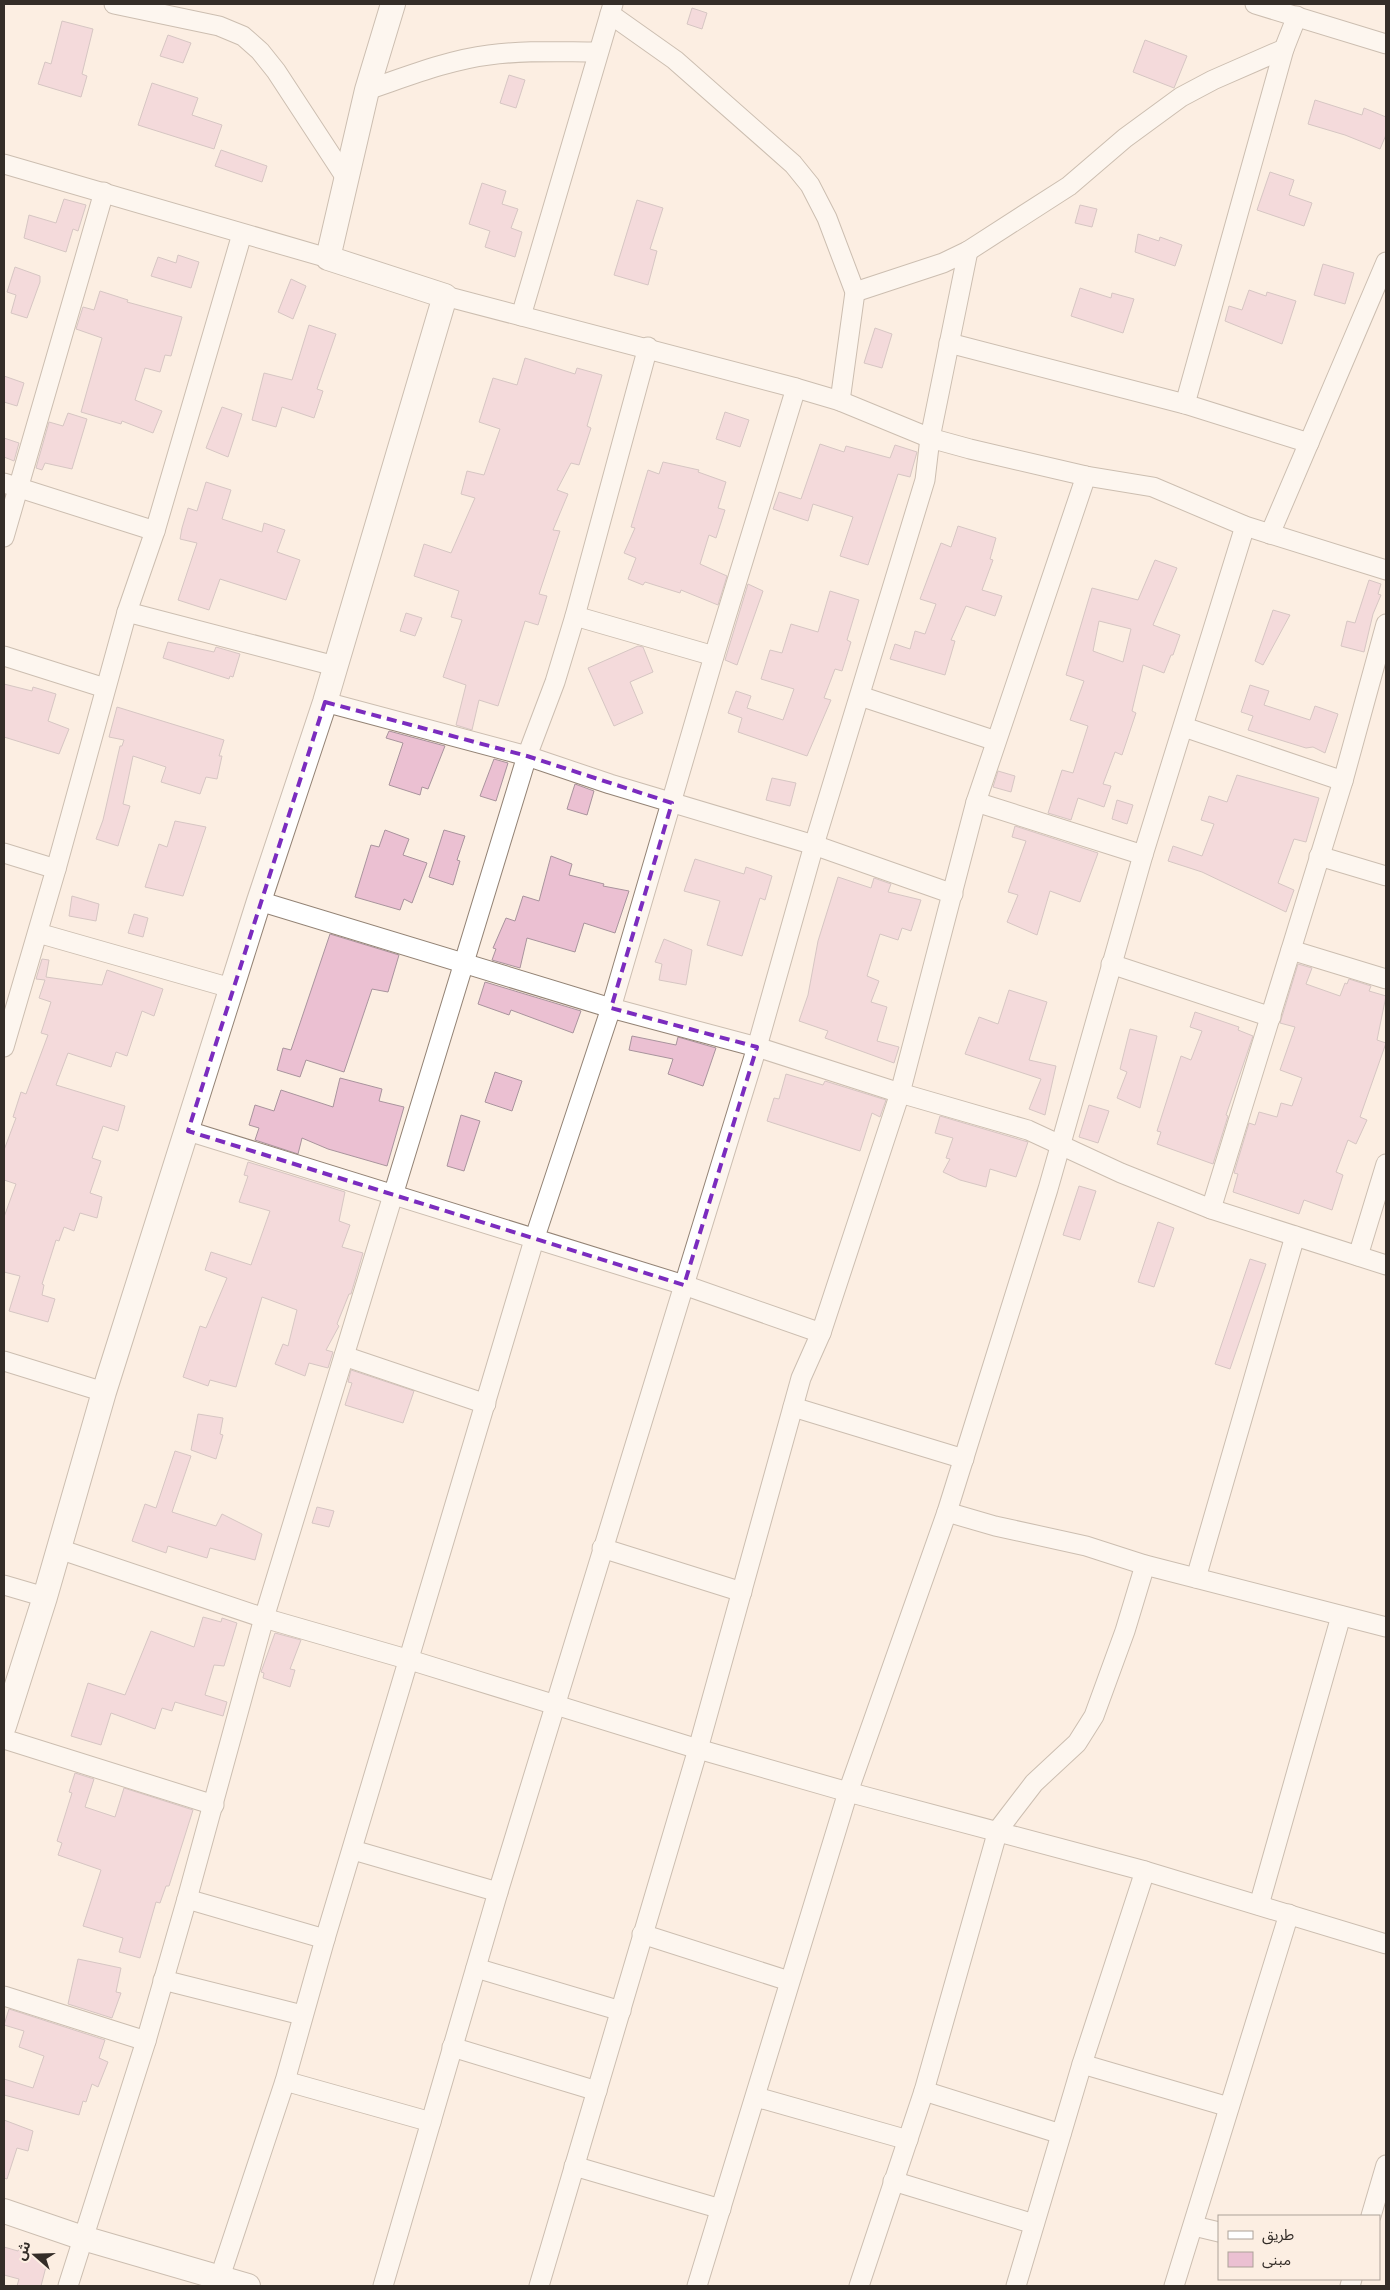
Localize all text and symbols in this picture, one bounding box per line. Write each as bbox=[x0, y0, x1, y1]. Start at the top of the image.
legend bbox=[1218, 2215, 1380, 2280]
text: طريق bbox=[1262, 2227, 1294, 2246]
north arrow bbox=[10, 2230, 60, 2280]
text: ش bbox=[13, 2239, 35, 2263]
text: مبنى bbox=[1262, 2252, 1291, 2271]

